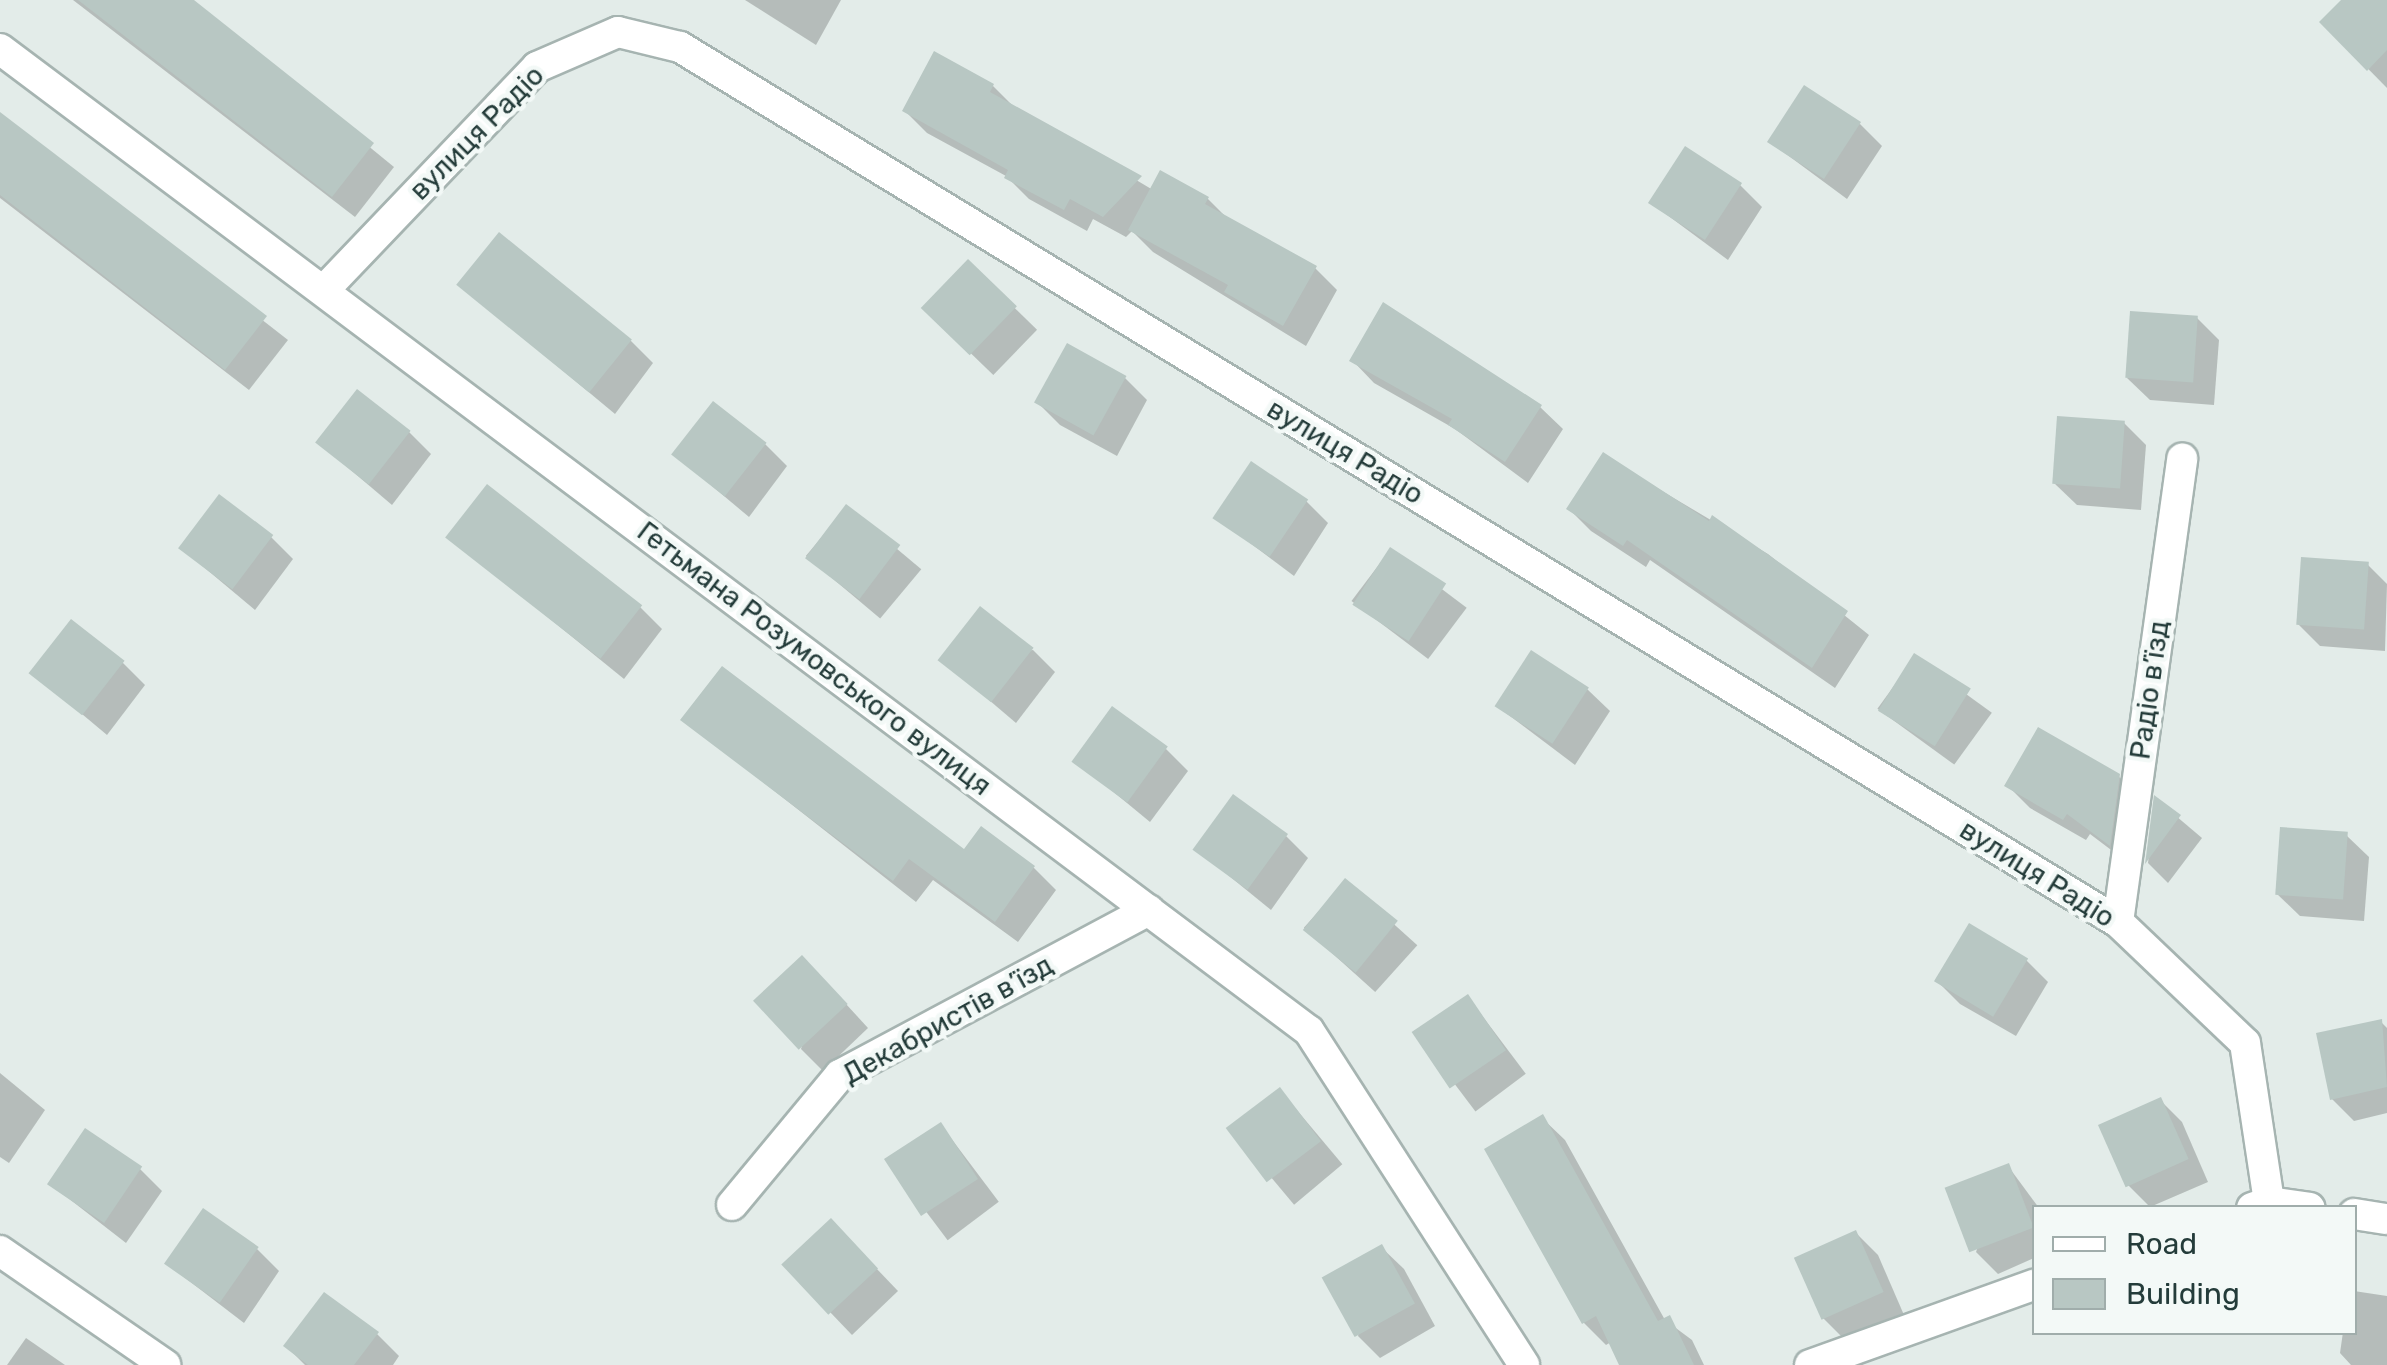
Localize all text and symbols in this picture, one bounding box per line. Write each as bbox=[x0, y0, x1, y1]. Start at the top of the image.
street label: вулиця Радіо bbox=[403, 59, 551, 207]
street label: вулиця Радіо bbox=[1261, 392, 1429, 512]
street label: Гетьмана Розумовського вулиця bbox=[630, 515, 998, 803]
street label: Радіо в’їзд bbox=[2124, 618, 2176, 762]
street label: вулиця Радіо bbox=[1953, 813, 2121, 935]
street label: Декабристів в’їзд bbox=[837, 948, 1059, 1092]
legend bbox=[2032, 1205, 2357, 1335]
text: Road bbox=[2126, 1226, 2197, 1262]
text: Building bbox=[2126, 1276, 2240, 1312]

